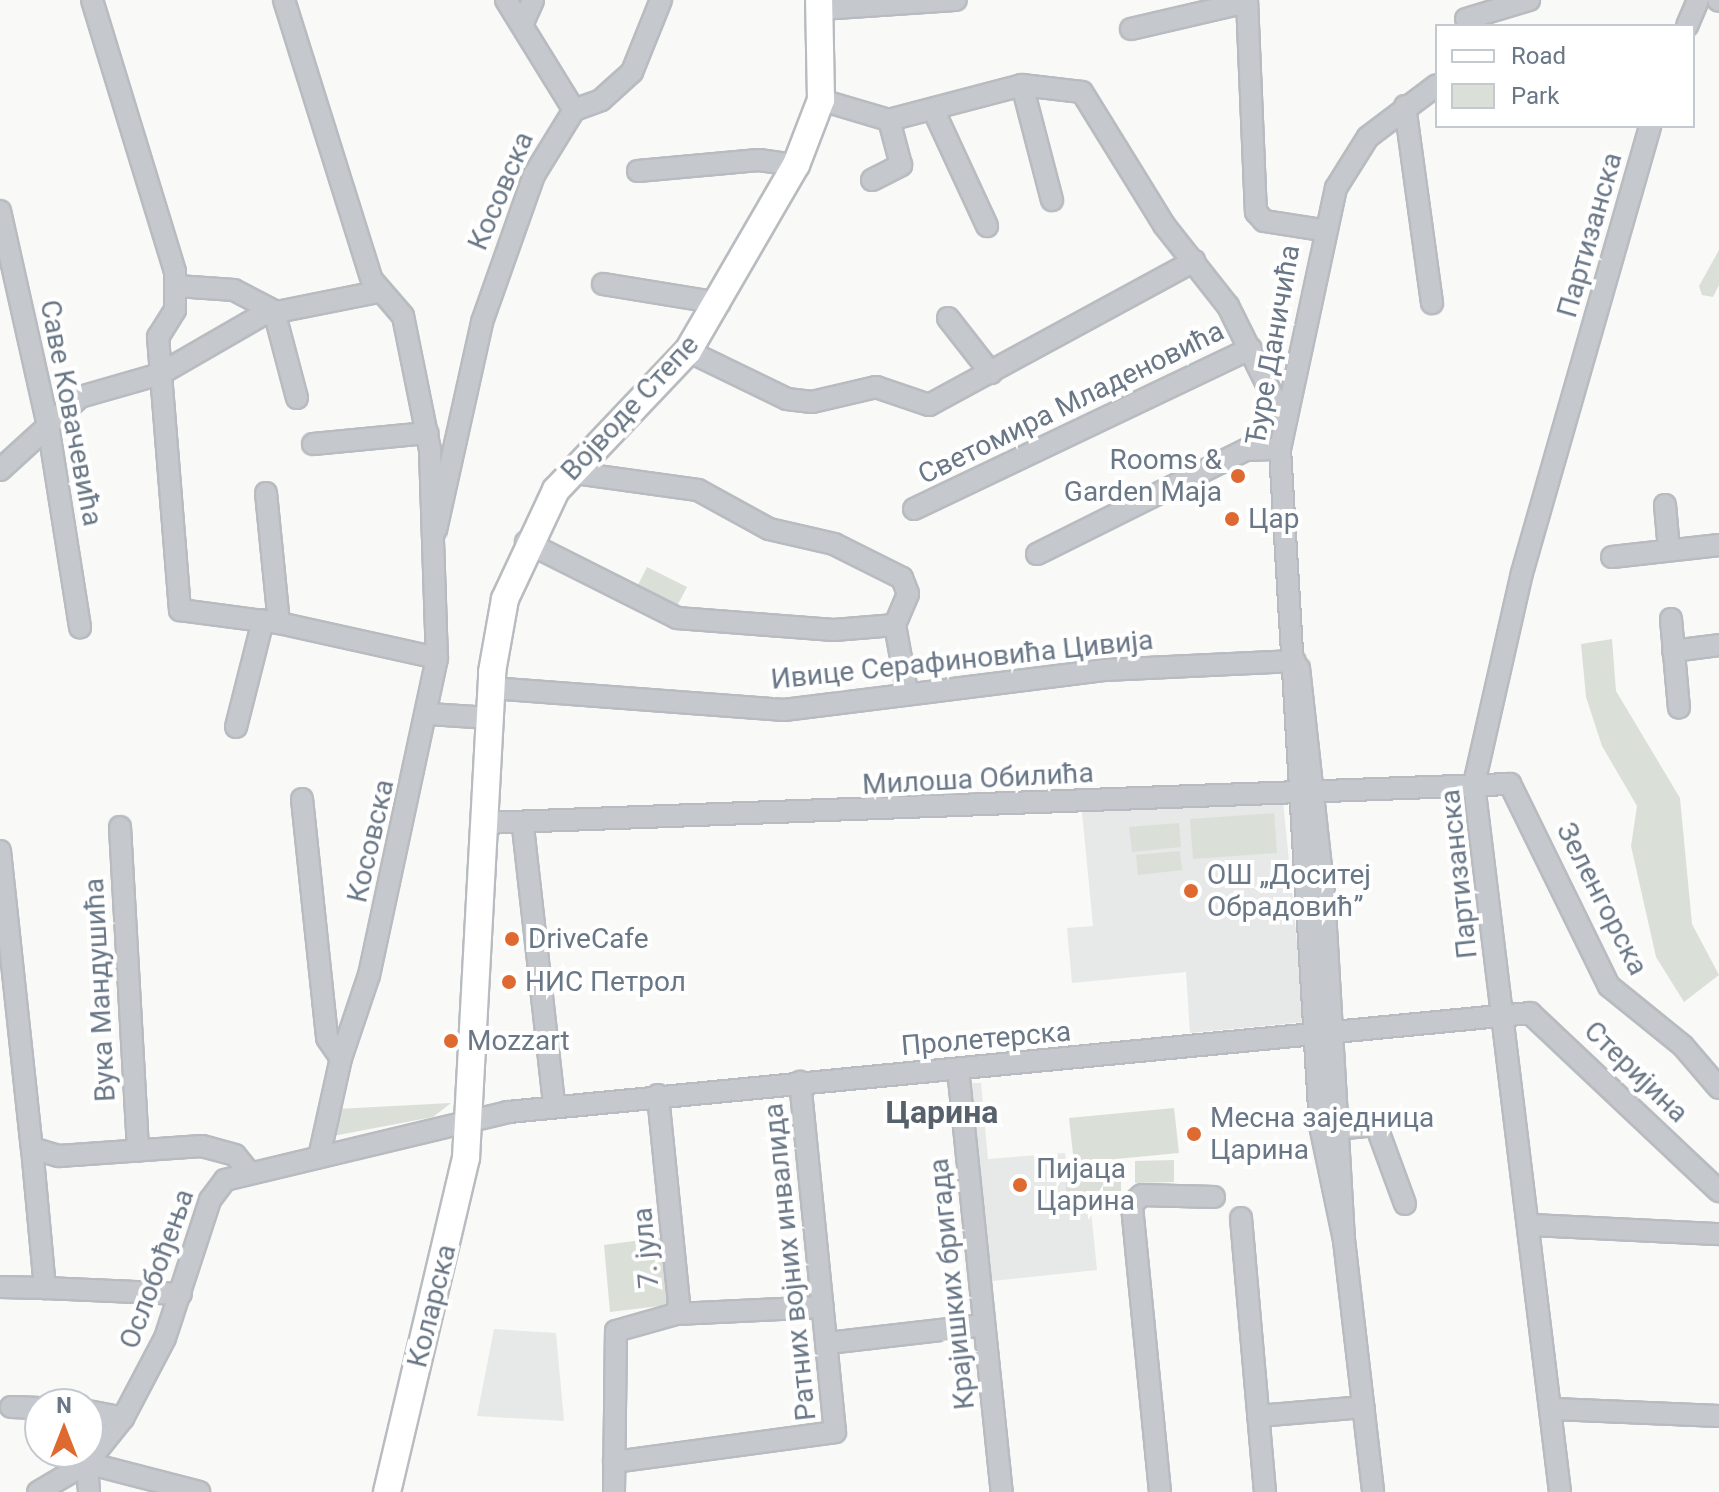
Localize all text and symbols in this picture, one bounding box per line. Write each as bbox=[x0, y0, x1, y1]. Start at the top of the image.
legend bbox=[1435, 24, 1695, 128]
text: Road bbox=[1511, 42, 1566, 70]
text: Park bbox=[1511, 82, 1559, 110]
street label: Косовска bbox=[461, 127, 541, 255]
street label: Партизанска bbox=[1550, 149, 1630, 321]
street label: Ђуре Даничића bbox=[1239, 242, 1307, 448]
street label: Саве Ковачевића bbox=[33, 297, 109, 529]
street label: Светомира Младеновића bbox=[913, 314, 1229, 492]
street label: Војводе Степе bbox=[554, 328, 706, 488]
place label: Rooms & Garden Maja bbox=[1064, 443, 1222, 509]
marker: Rooms & Garden Maja bbox=[1229, 467, 1247, 485]
place label: Цар bbox=[1248, 502, 1299, 536]
marker: Цар bbox=[1223, 510, 1241, 528]
street label: Ивице Серафиновића Цивија bbox=[769, 623, 1155, 697]
street label: Милоша Обилића bbox=[861, 756, 1095, 802]
street label: Косовска bbox=[341, 776, 401, 906]
street label: Партизанска bbox=[1433, 788, 1485, 960]
street label: Зеленгорска bbox=[1549, 817, 1655, 981]
place label: ОШ „Доситеј Обрадовић” bbox=[1207, 858, 1371, 924]
street label: Вука Мандушића bbox=[77, 877, 123, 1103]
marker: ОШ „Доситеј Обрадовић” bbox=[1182, 882, 1200, 900]
place label: DriveCafe bbox=[528, 922, 649, 956]
marker: DriveCafe bbox=[503, 930, 521, 948]
place label: НИС Петрол bbox=[525, 965, 686, 999]
marker: НИС Петрол bbox=[500, 973, 518, 991]
street label: Стеријина bbox=[1577, 1014, 1695, 1130]
street label: Пролетерска bbox=[900, 1015, 1072, 1063]
place label: Mozzart bbox=[467, 1024, 570, 1058]
marker: Mozzart bbox=[442, 1032, 460, 1050]
district label: Царина bbox=[886, 1093, 998, 1131]
place label: Месна заједница Царина bbox=[1210, 1101, 1434, 1167]
street label: Ратних војних инвалида bbox=[757, 1102, 823, 1422]
marker: Месна заједница Царина bbox=[1185, 1125, 1203, 1143]
place label: Пијаца Царина bbox=[1036, 1152, 1135, 1218]
street label: Крајишких бригада bbox=[922, 1157, 982, 1411]
marker: Пијаца Царина bbox=[1011, 1176, 1029, 1194]
street label: Ослобођења bbox=[113, 1185, 201, 1353]
street label: 7. јула bbox=[626, 1206, 666, 1290]
street label: Коларска bbox=[401, 1241, 463, 1371]
north arrow bbox=[24, 1388, 104, 1468]
text: N bbox=[56, 1393, 72, 1418]

